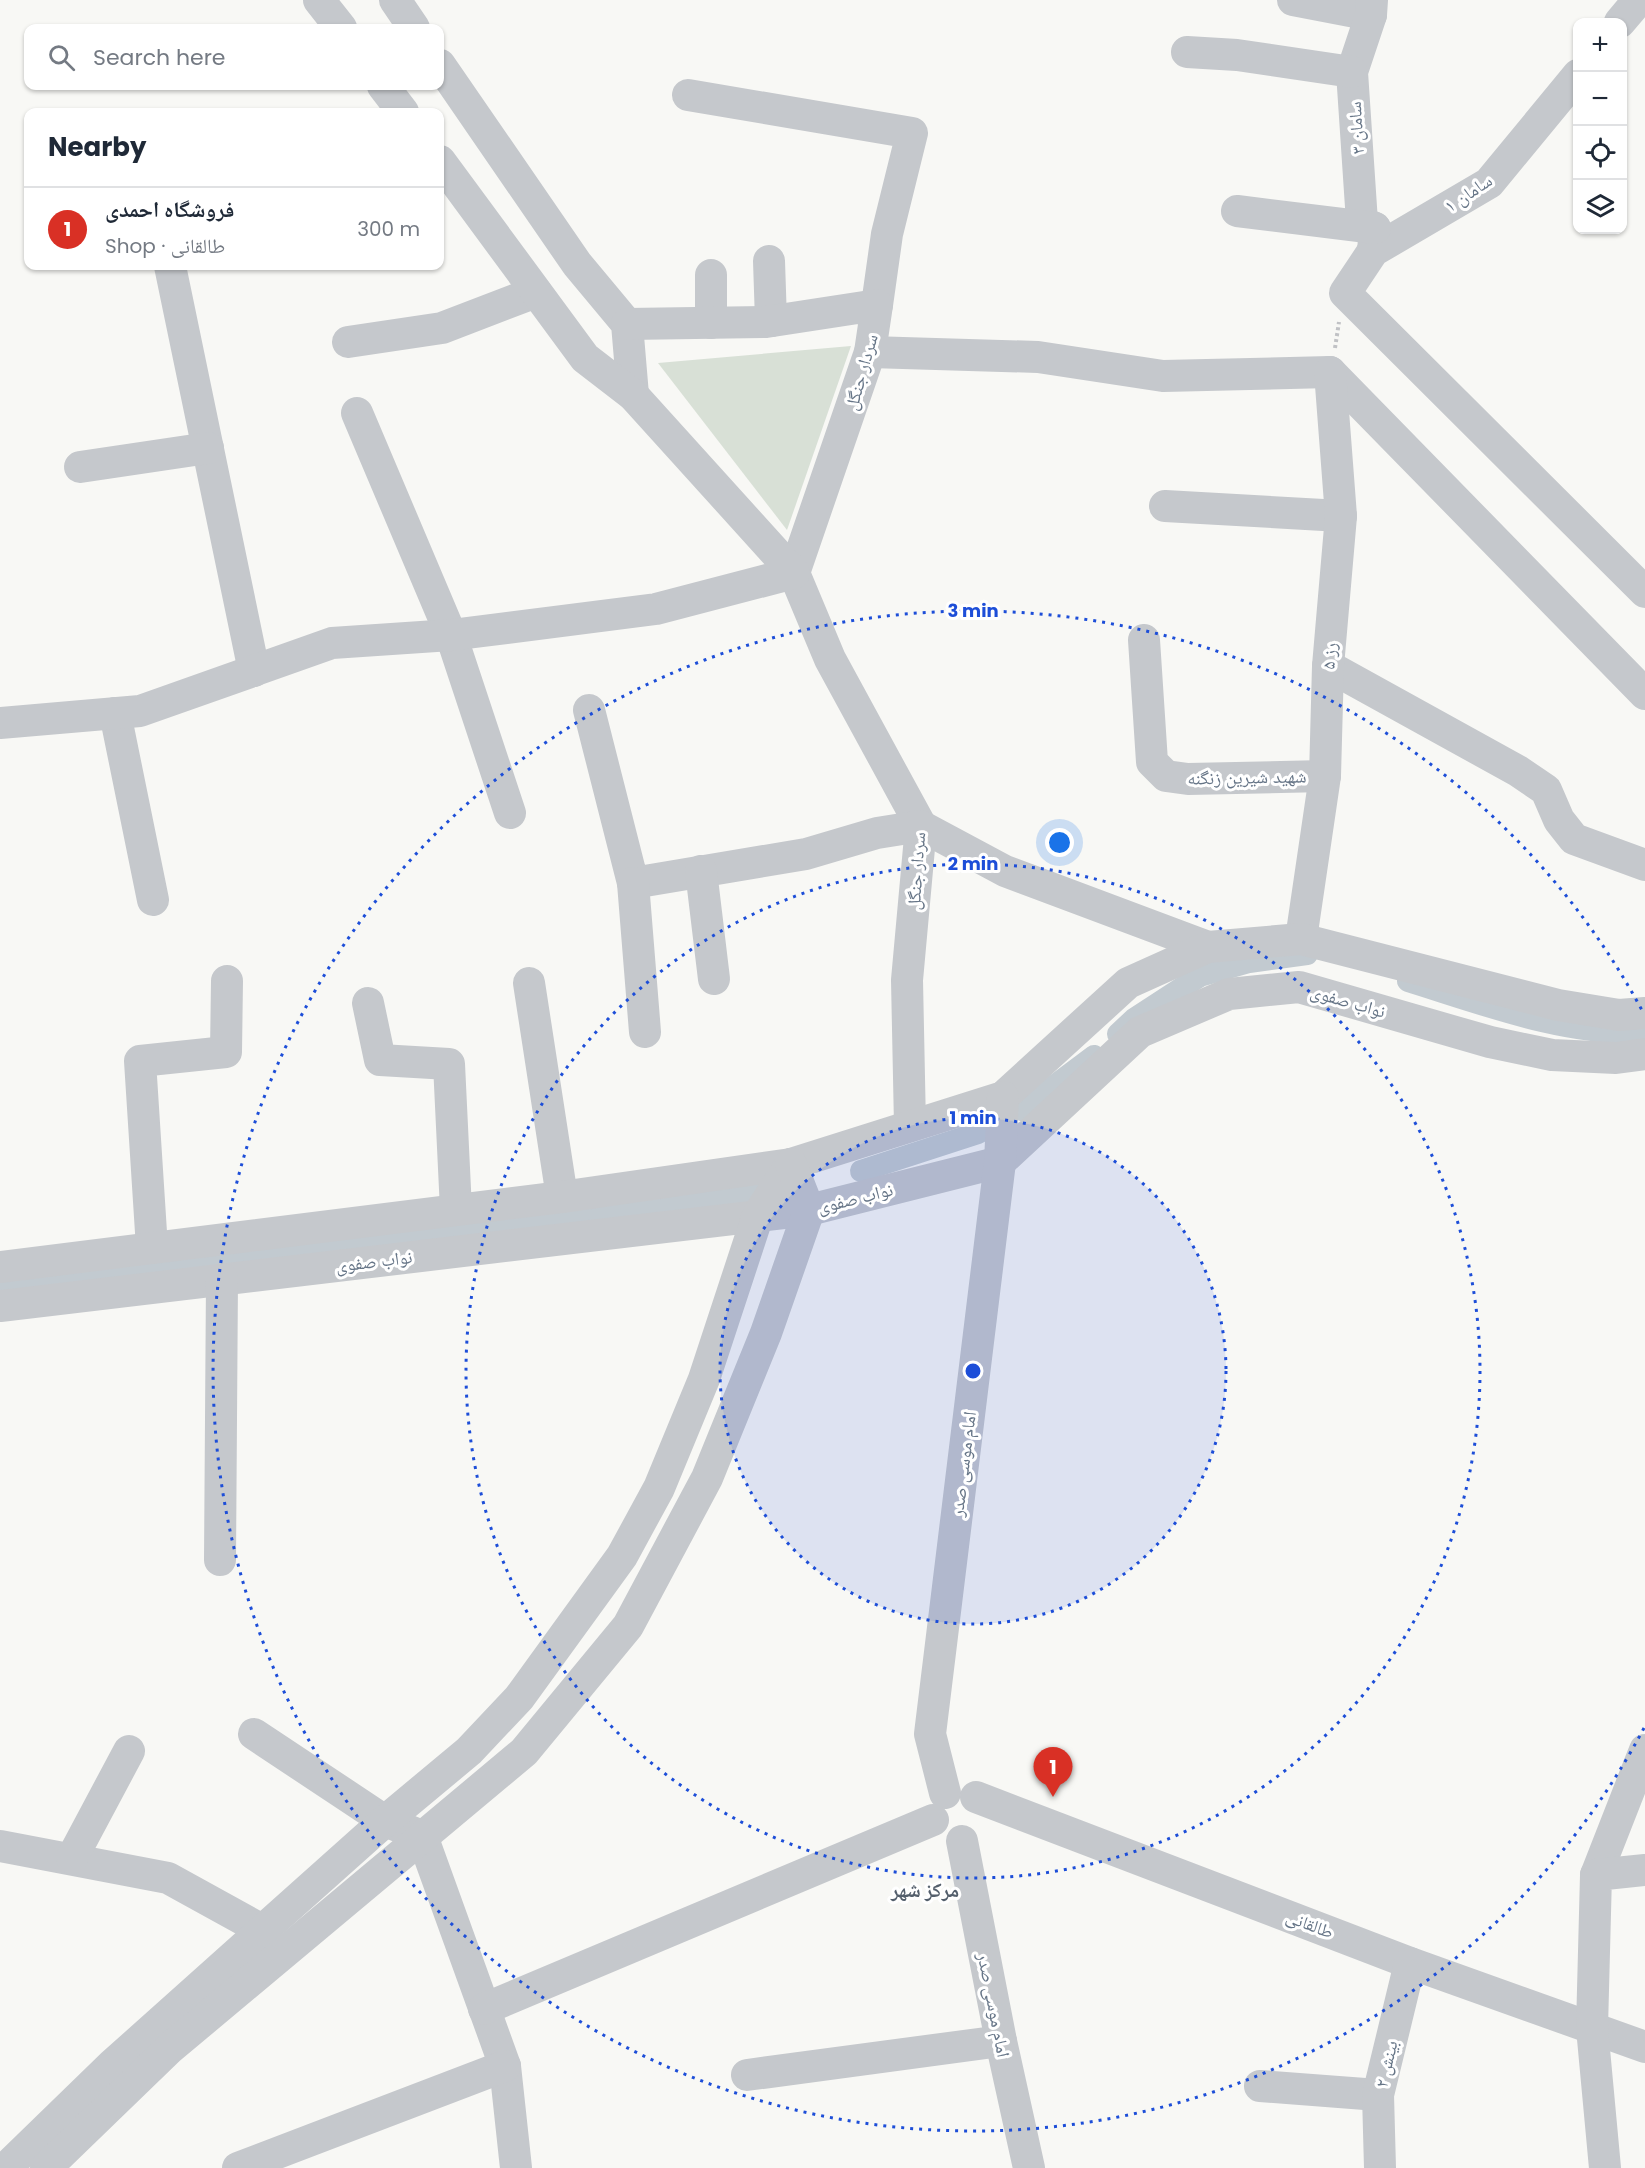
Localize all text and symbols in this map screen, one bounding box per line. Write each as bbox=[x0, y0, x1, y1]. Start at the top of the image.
map controls bbox=[1573, 18, 1627, 234]
button: + bbox=[1573, 18, 1627, 72]
search box bbox=[24, 24, 444, 90]
icon: search bbox=[45, 41, 78, 74]
text: Search here bbox=[93, 42, 226, 73]
button: − bbox=[1573, 72, 1627, 126]
street label: سامان ۳ bbox=[1342, 101, 1370, 155]
button: locate bbox=[1573, 126, 1627, 180]
text: Nearby bbox=[48, 129, 146, 165]
street label: سامان ۱ bbox=[1439, 168, 1497, 218]
button: layers bbox=[1573, 180, 1627, 234]
text: فروشگاه احمدی bbox=[105, 194, 234, 225]
text: 1 bbox=[64, 215, 71, 243]
text: 300 m bbox=[357, 215, 420, 243]
text: Shop · طالقانی bbox=[105, 232, 225, 260]
street label: سردار جنگل bbox=[838, 331, 884, 413]
text: 3 min bbox=[947, 598, 999, 623]
street label: رز ۵ bbox=[1316, 642, 1342, 670]
street label: شهید شیرین زنگنه bbox=[1187, 763, 1307, 791]
your location bbox=[1045, 828, 1074, 857]
street label: سردار جنگل bbox=[901, 831, 931, 911]
text: 2 min bbox=[948, 851, 998, 876]
street label: نواب صفوی bbox=[1308, 978, 1389, 1024]
text: 1 min bbox=[949, 1105, 997, 1130]
street label: نواب صفوی bbox=[815, 1177, 895, 1219]
street label: نواب صفوی bbox=[334, 1244, 414, 1278]
centre of rings bbox=[963, 1361, 983, 1381]
street label: امام موسی صدر bbox=[944, 1410, 982, 1519]
pin: 1 bbox=[1034, 1748, 1072, 1797]
district label: مرکز شهر bbox=[890, 1876, 959, 1904]
street label: طالقانی bbox=[1283, 1904, 1337, 1944]
street label: امام موسی صدر bbox=[971, 1950, 1016, 2059]
street label: بینش ۲ bbox=[1368, 2038, 1404, 2090]

